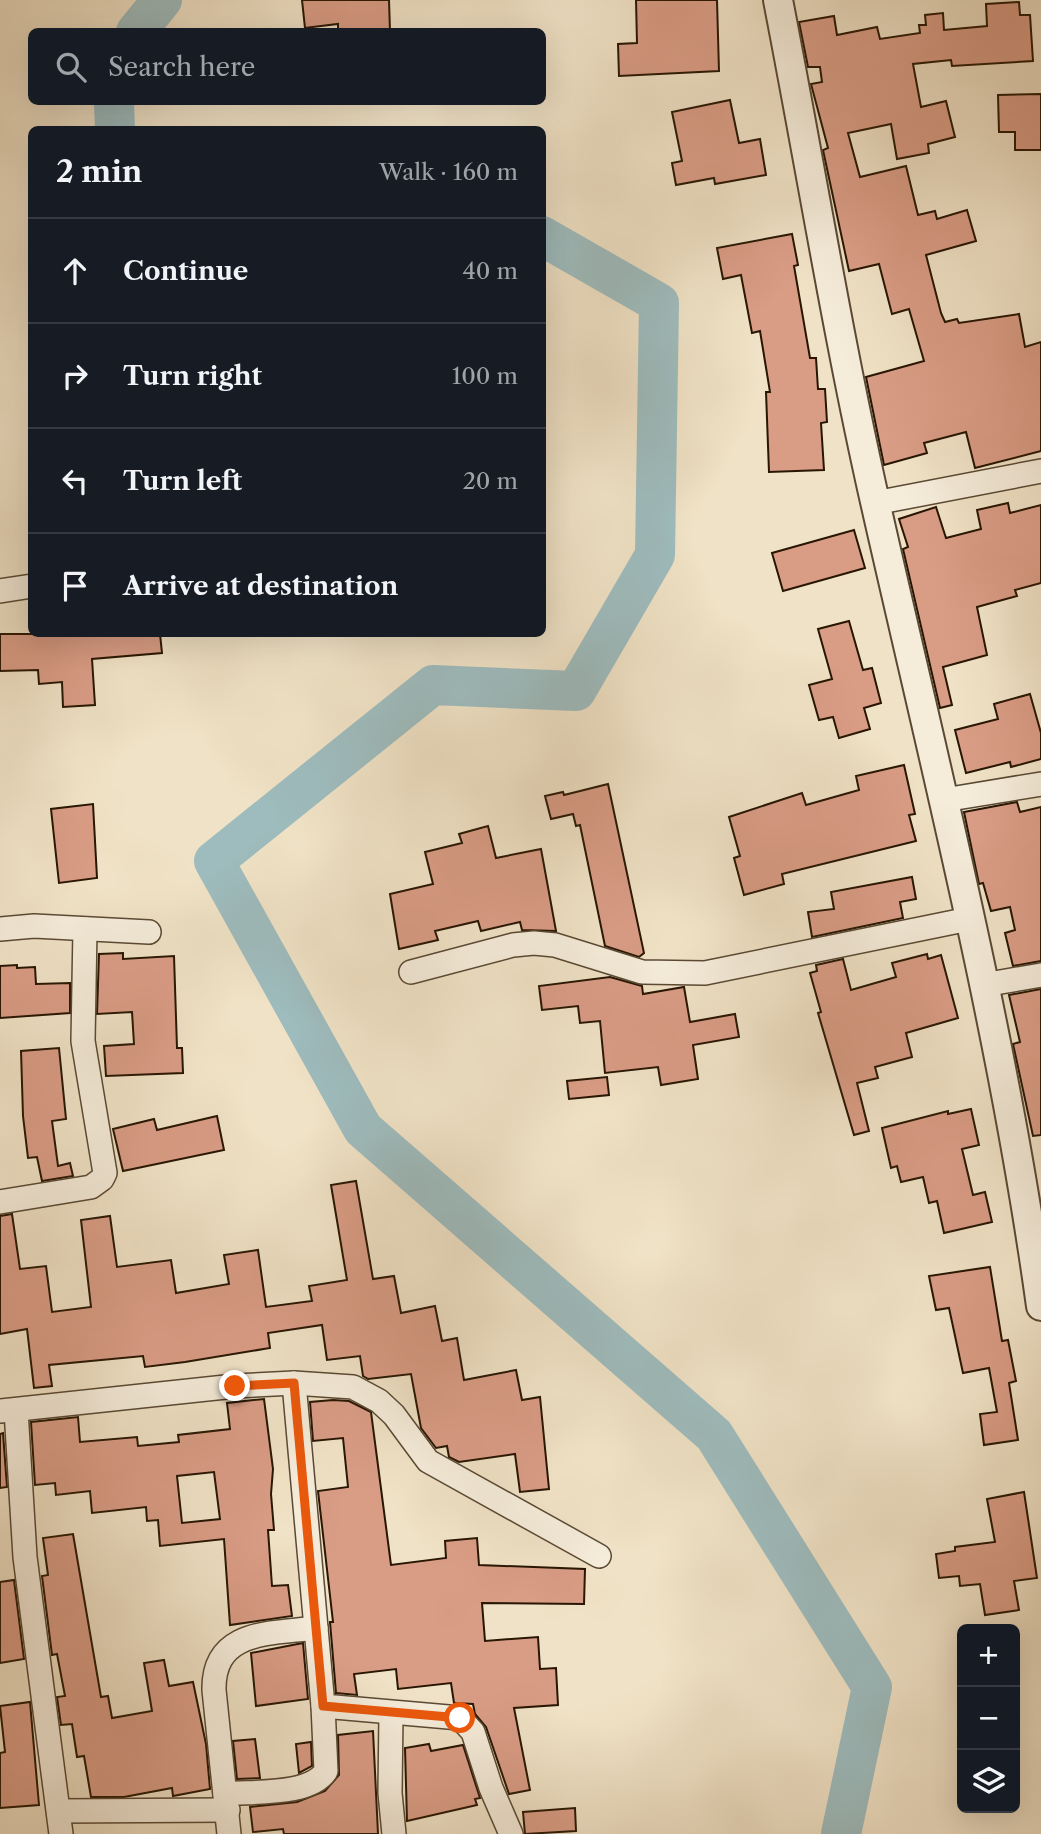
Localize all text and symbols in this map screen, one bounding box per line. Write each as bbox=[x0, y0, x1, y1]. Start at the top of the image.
search box bbox=[28, 28, 546, 105]
icon: search bbox=[52, 48, 90, 86]
text: Search here bbox=[108, 51, 255, 83]
text: 2 min bbox=[56, 153, 142, 190]
text: Walk · 160 m bbox=[379, 158, 518, 186]
icon: ahead bbox=[56, 252, 94, 290]
text: Continue bbox=[123, 255, 248, 287]
text: 40 m bbox=[463, 257, 518, 285]
icon: right bbox=[56, 357, 94, 395]
text: Turn right bbox=[123, 360, 262, 392]
text: 100 m bbox=[452, 362, 518, 390]
icon: left bbox=[56, 462, 94, 500]
text: Turn left bbox=[123, 465, 242, 497]
text: 20 m bbox=[463, 467, 518, 495]
icon: arrive bbox=[56, 567, 94, 605]
text: Arrive at destination bbox=[123, 570, 398, 602]
route end bbox=[219, 1370, 250, 1401]
map controls bbox=[957, 1624, 1020, 1813]
button: + bbox=[957, 1624, 1020, 1687]
button: − bbox=[957, 1687, 1020, 1750]
route start bbox=[444, 1702, 475, 1733]
button: layers bbox=[957, 1750, 1020, 1813]

